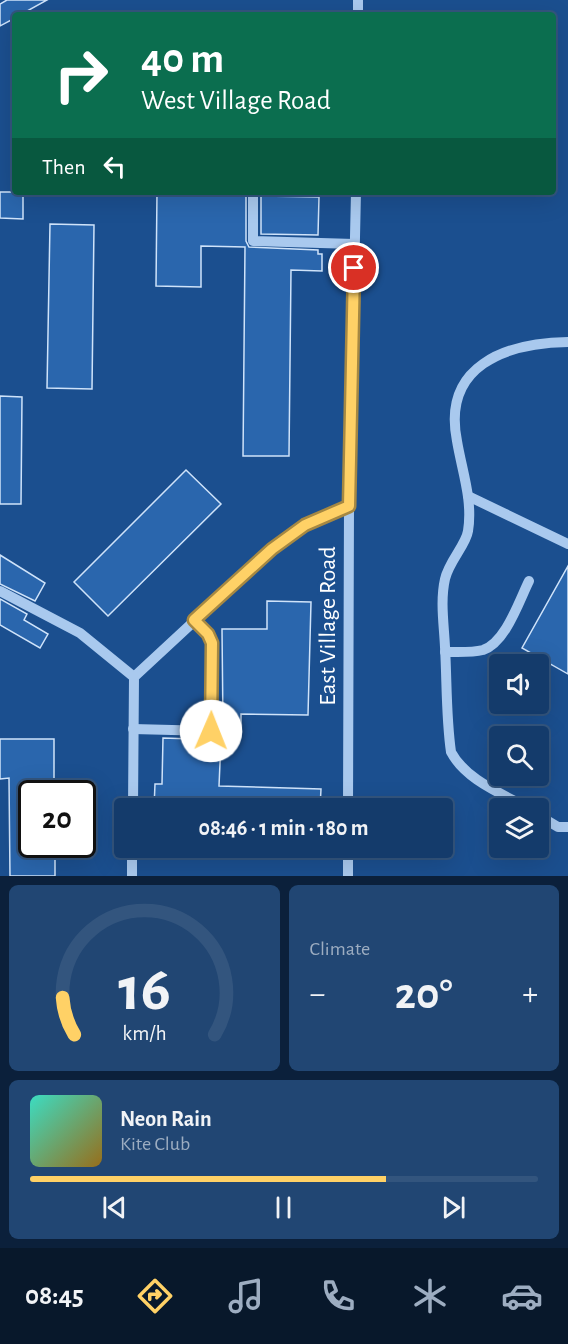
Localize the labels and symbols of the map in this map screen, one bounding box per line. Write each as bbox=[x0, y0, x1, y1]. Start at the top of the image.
pin bbox=[328, 242, 379, 293]
street label: East Village Road bbox=[316, 546, 340, 706]
position arrow bbox=[179, 699, 243, 763]
speed limit sign: 20 bbox=[18, 780, 96, 858]

